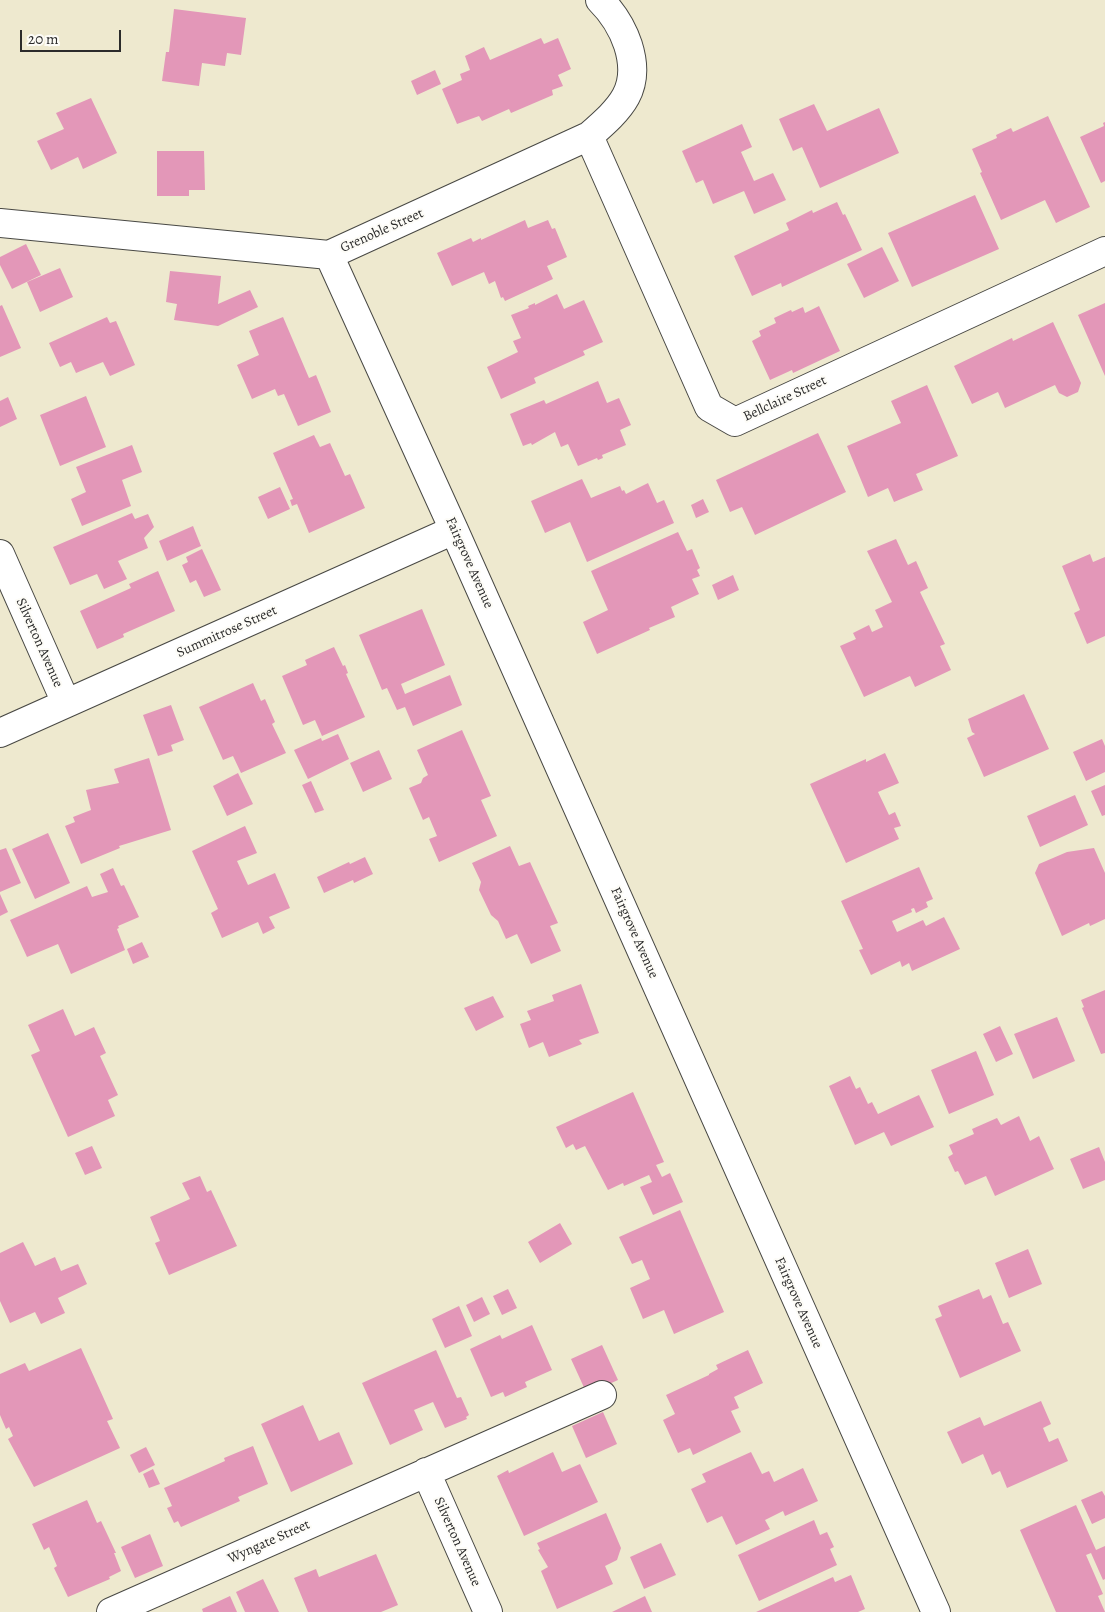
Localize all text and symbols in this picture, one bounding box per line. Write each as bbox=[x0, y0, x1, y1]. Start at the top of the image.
scale bar bbox=[22, 20, 124, 52]
text: 20 m bbox=[28, 29, 59, 49]
street label: Grenoble Street bbox=[338, 205, 426, 257]
street label: Bellclaire Street bbox=[741, 372, 829, 426]
street label: Fairgrove Avenue bbox=[441, 515, 497, 611]
street label: Silverton Avenue bbox=[12, 596, 66, 690]
street label: Summitrose Street bbox=[174, 602, 280, 662]
street label: Fairgrove Avenue bbox=[606, 885, 662, 981]
street label: Fairgrove Avenue bbox=[770, 1255, 826, 1351]
street label: Silverton Avenue bbox=[430, 1495, 484, 1589]
street label: Wyngate Street bbox=[225, 1516, 313, 1568]

